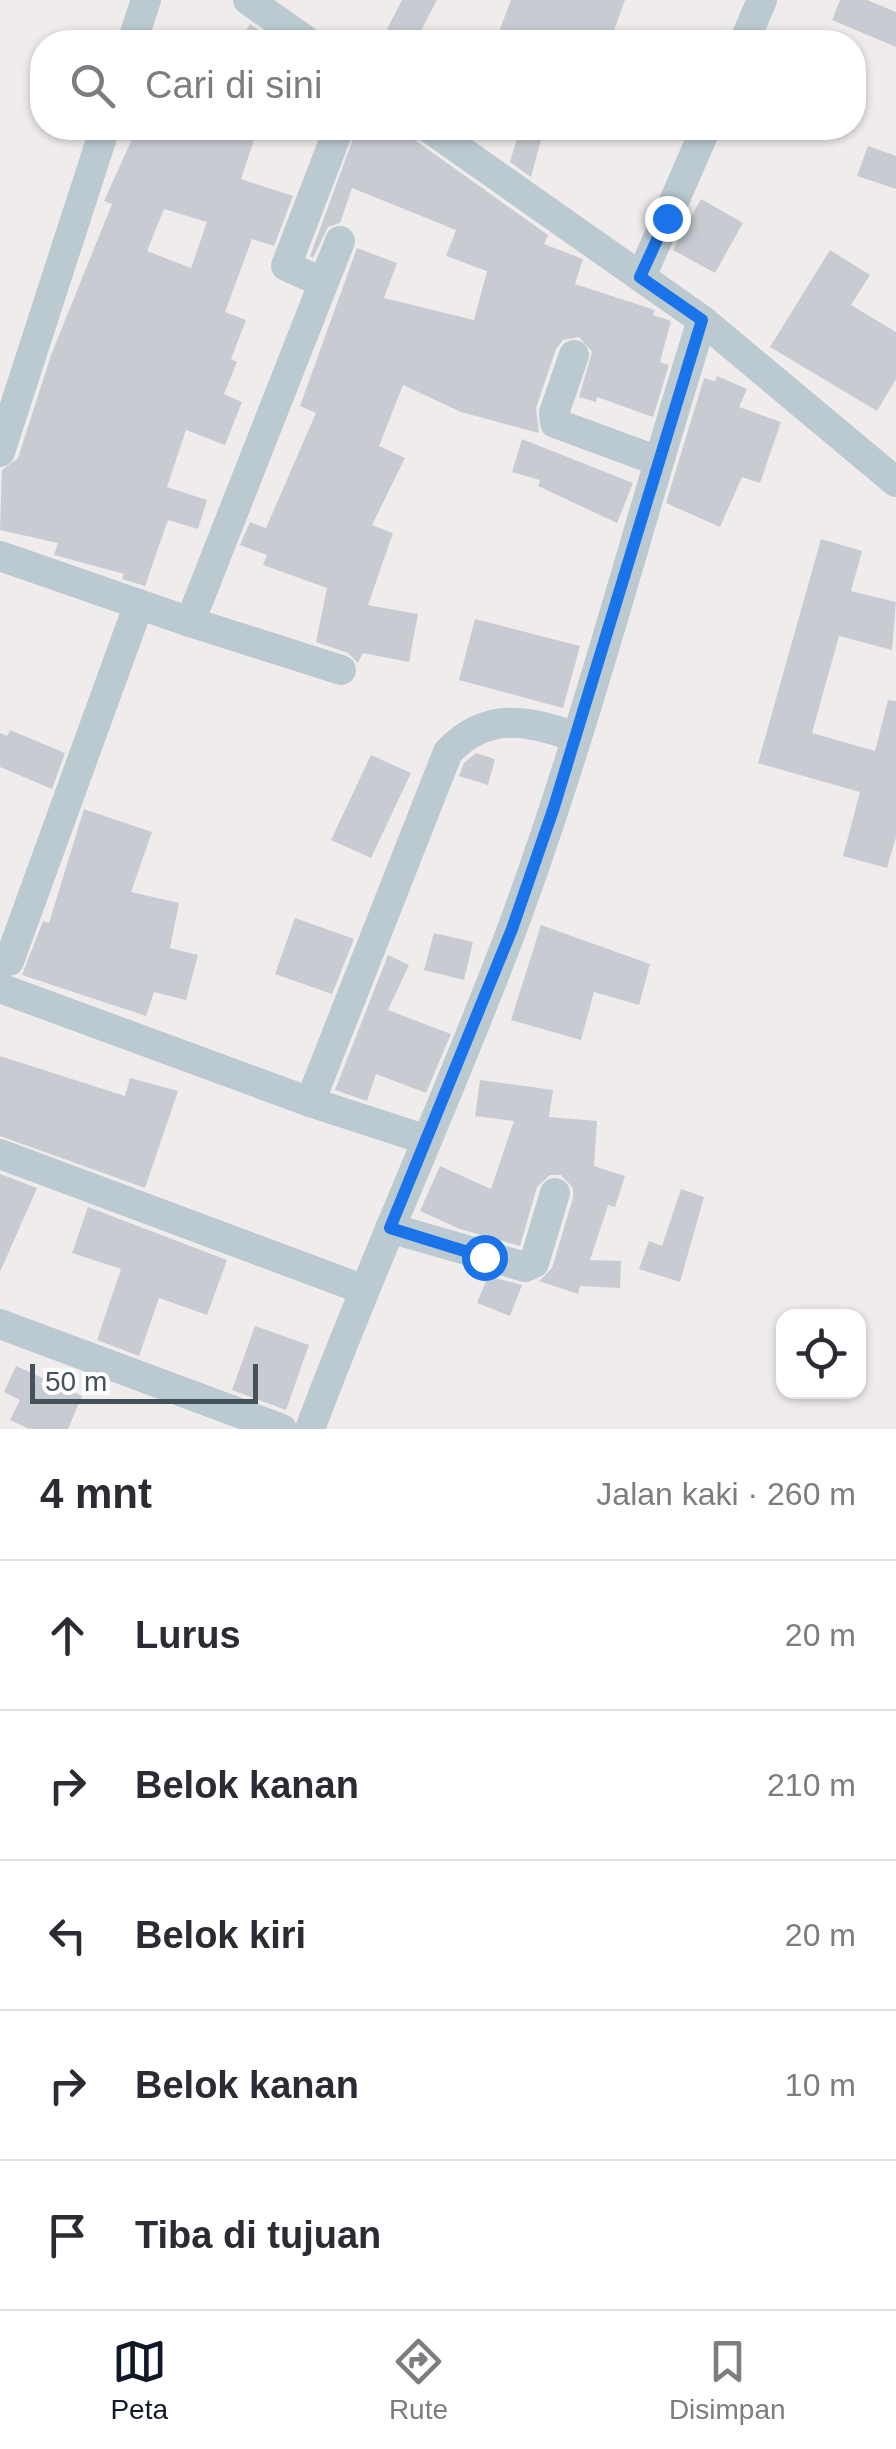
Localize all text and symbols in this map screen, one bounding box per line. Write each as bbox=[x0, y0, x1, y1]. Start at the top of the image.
search box bbox=[30, 30, 866, 140]
icon: search bbox=[65, 58, 120, 113]
text: Cari di sini bbox=[145, 64, 322, 106]
route end bbox=[645, 196, 691, 242]
route start bbox=[462, 1235, 508, 1281]
map controls bbox=[776, 1309, 866, 1399]
button: locate bbox=[776, 1309, 866, 1399]
scale bar bbox=[30, 1359, 258, 1404]
text: 50 m bbox=[45, 1366, 107, 1397]
text: 4 mnt bbox=[40, 1470, 152, 1517]
text: Jalan kaki · 260 m bbox=[596, 1476, 856, 1512]
icon: ahead bbox=[40, 1608, 95, 1663]
text: Lurus bbox=[135, 1614, 241, 1656]
text: 20 m bbox=[785, 1617, 856, 1653]
icon: right bbox=[40, 1758, 95, 1813]
text: Belok kanan bbox=[135, 1764, 359, 1806]
text: 210 m bbox=[767, 1767, 856, 1803]
icon: left bbox=[40, 1908, 95, 1963]
text: Belok kiri bbox=[135, 1914, 306, 1956]
text: 20 m bbox=[785, 1917, 856, 1953]
icon: right bbox=[40, 2058, 95, 2113]
text: Belok kanan bbox=[135, 2064, 359, 2106]
text: 10 m bbox=[785, 2067, 856, 2103]
icon: arrive bbox=[40, 2208, 95, 2263]
text: Tiba di tujuan bbox=[135, 2214, 381, 2256]
tab: Peta bbox=[110, 2334, 168, 2426]
tab: Rute bbox=[389, 2334, 448, 2426]
tab: Disimpan bbox=[669, 2334, 786, 2426]

